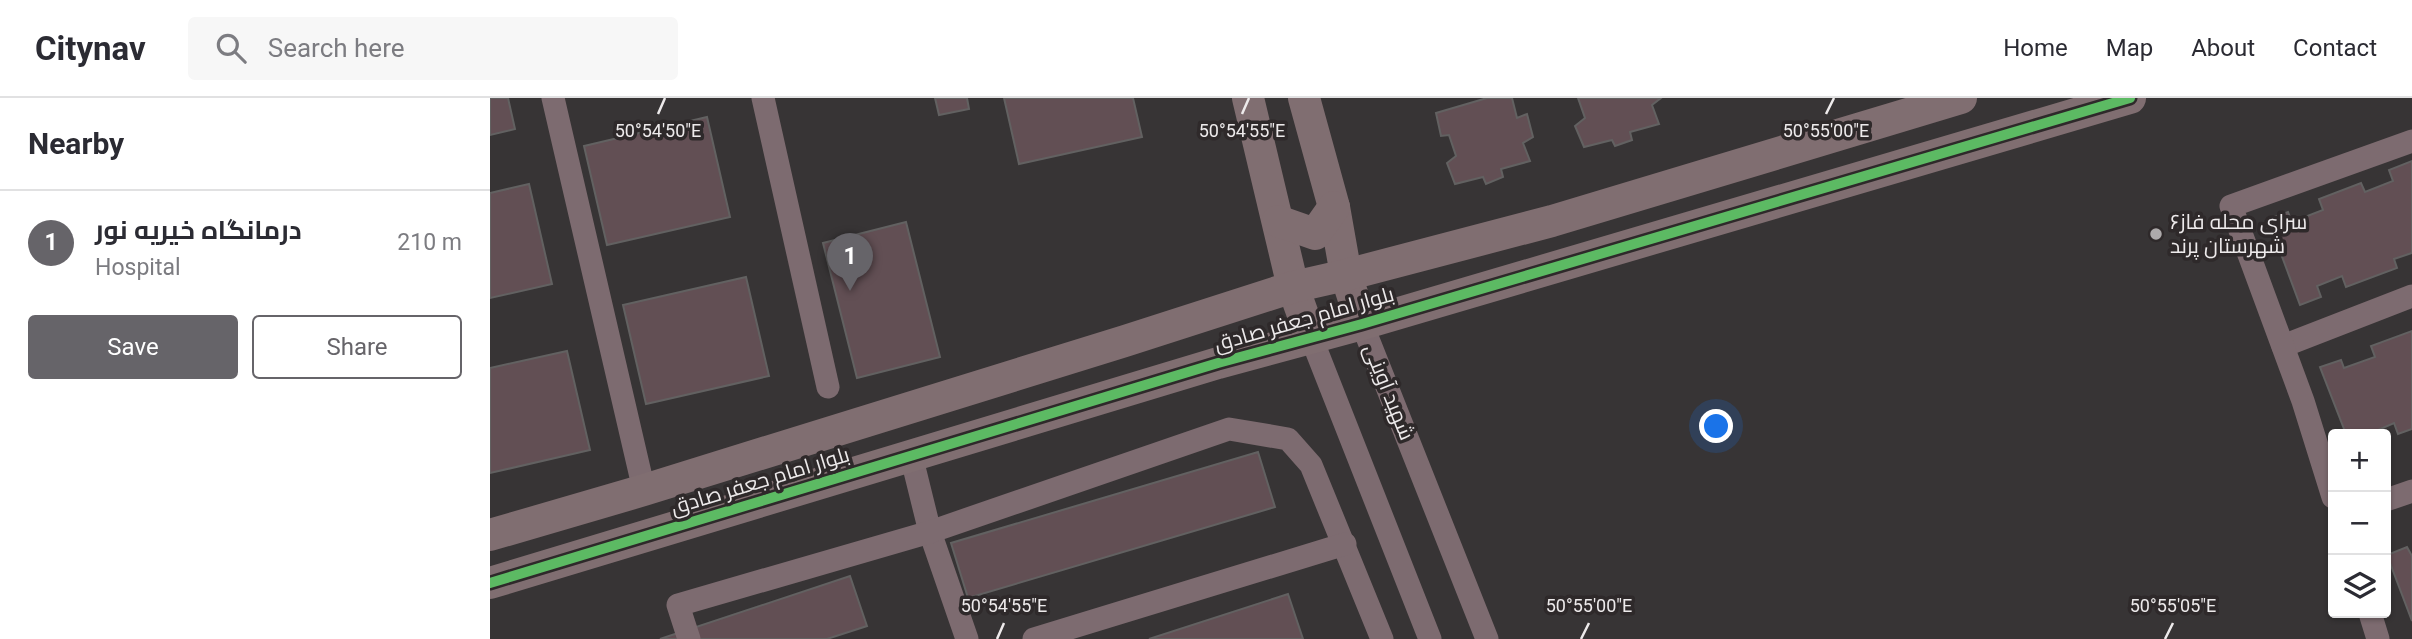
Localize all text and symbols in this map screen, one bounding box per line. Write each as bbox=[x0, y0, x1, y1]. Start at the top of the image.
search box bbox=[188, 17, 678, 80]
text: Citynav bbox=[35, 29, 146, 68]
icon: search bbox=[212, 29, 250, 67]
text: Search here bbox=[268, 33, 405, 63]
text: Home bbox=[2003, 34, 2068, 62]
text: Map bbox=[2106, 34, 2153, 62]
text: About bbox=[2191, 34, 2255, 62]
text: Contact bbox=[2293, 34, 2377, 62]
text: 50°54'50"E bbox=[615, 120, 701, 141]
text: 50°54'55"E bbox=[1199, 120, 1285, 141]
text: 50°55'00"E bbox=[1783, 120, 1869, 141]
text: Nearby bbox=[28, 126, 124, 161]
place label: سرای محله فاز۶ شهرستان پرند bbox=[2170, 210, 2307, 260]
text: درمانگاه خیریه نور bbox=[95, 215, 302, 245]
marker: سرای محله فاز۶ شهرستان پرند bbox=[2148, 226, 2164, 242]
text: 1 bbox=[44, 229, 58, 256]
text: 210 m bbox=[397, 229, 462, 256]
pin: 1 bbox=[827, 233, 873, 291]
text: Hospital bbox=[95, 254, 181, 281]
street label: بلوار امام جعفر صادق bbox=[1211, 282, 1397, 358]
button: Save bbox=[28, 315, 238, 379]
button: Share bbox=[252, 315, 462, 379]
street label: شهید آوینی bbox=[1358, 341, 1419, 444]
your location bbox=[1699, 409, 1733, 443]
map controls bbox=[2328, 429, 2391, 618]
button: + bbox=[2328, 429, 2391, 492]
street label: بلوار امام جعفر صادق bbox=[668, 442, 853, 522]
button: − bbox=[2328, 492, 2391, 555]
button: layers bbox=[2328, 555, 2391, 618]
text: 50°54'55"E bbox=[961, 595, 1047, 616]
text: 50°55'00"E bbox=[1546, 595, 1632, 616]
text: 50°55'05"E bbox=[2130, 595, 2216, 616]

